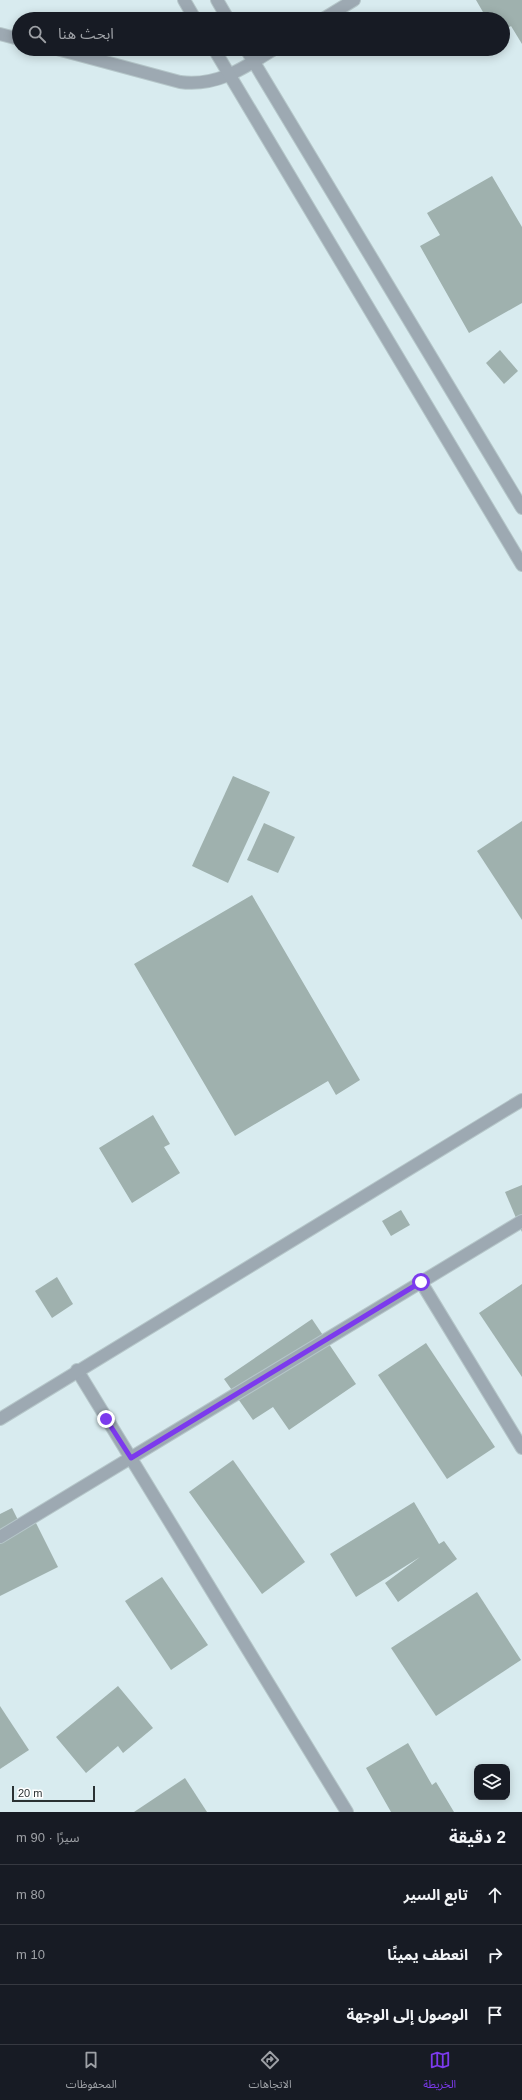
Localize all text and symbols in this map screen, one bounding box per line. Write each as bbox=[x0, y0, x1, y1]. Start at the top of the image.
search box bbox=[12, 12, 510, 56]
icon: search bbox=[26, 23, 48, 45]
text: ابحث هنا bbox=[58, 25, 114, 42]
route start bbox=[412, 1273, 430, 1291]
route end bbox=[97, 1410, 115, 1428]
map controls bbox=[474, 1764, 510, 1800]
button: layers bbox=[474, 1764, 510, 1800]
scale bar bbox=[12, 1784, 95, 1803]
text: 20 m bbox=[18, 1787, 42, 1799]
text: 2 دقيقة bbox=[449, 1828, 506, 1847]
text: سيرًا · 90 m bbox=[16, 1830, 79, 1845]
icon: ahead bbox=[484, 1884, 506, 1906]
text: تابع السير bbox=[404, 1886, 468, 1903]
text: 80 m bbox=[16, 1887, 45, 1902]
icon: right bbox=[484, 1944, 506, 1966]
text: انعطف يمينًا bbox=[387, 1946, 468, 1963]
text: 10 m bbox=[16, 1947, 45, 1962]
icon: arrive bbox=[484, 2004, 506, 2026]
text: الوصول إلى الوجهة bbox=[346, 2006, 468, 2023]
tab: المحفوظات bbox=[66, 2049, 117, 2096]
tab: الاتجاهات bbox=[249, 2049, 292, 2096]
tab: الخريطة bbox=[423, 2049, 456, 2096]

